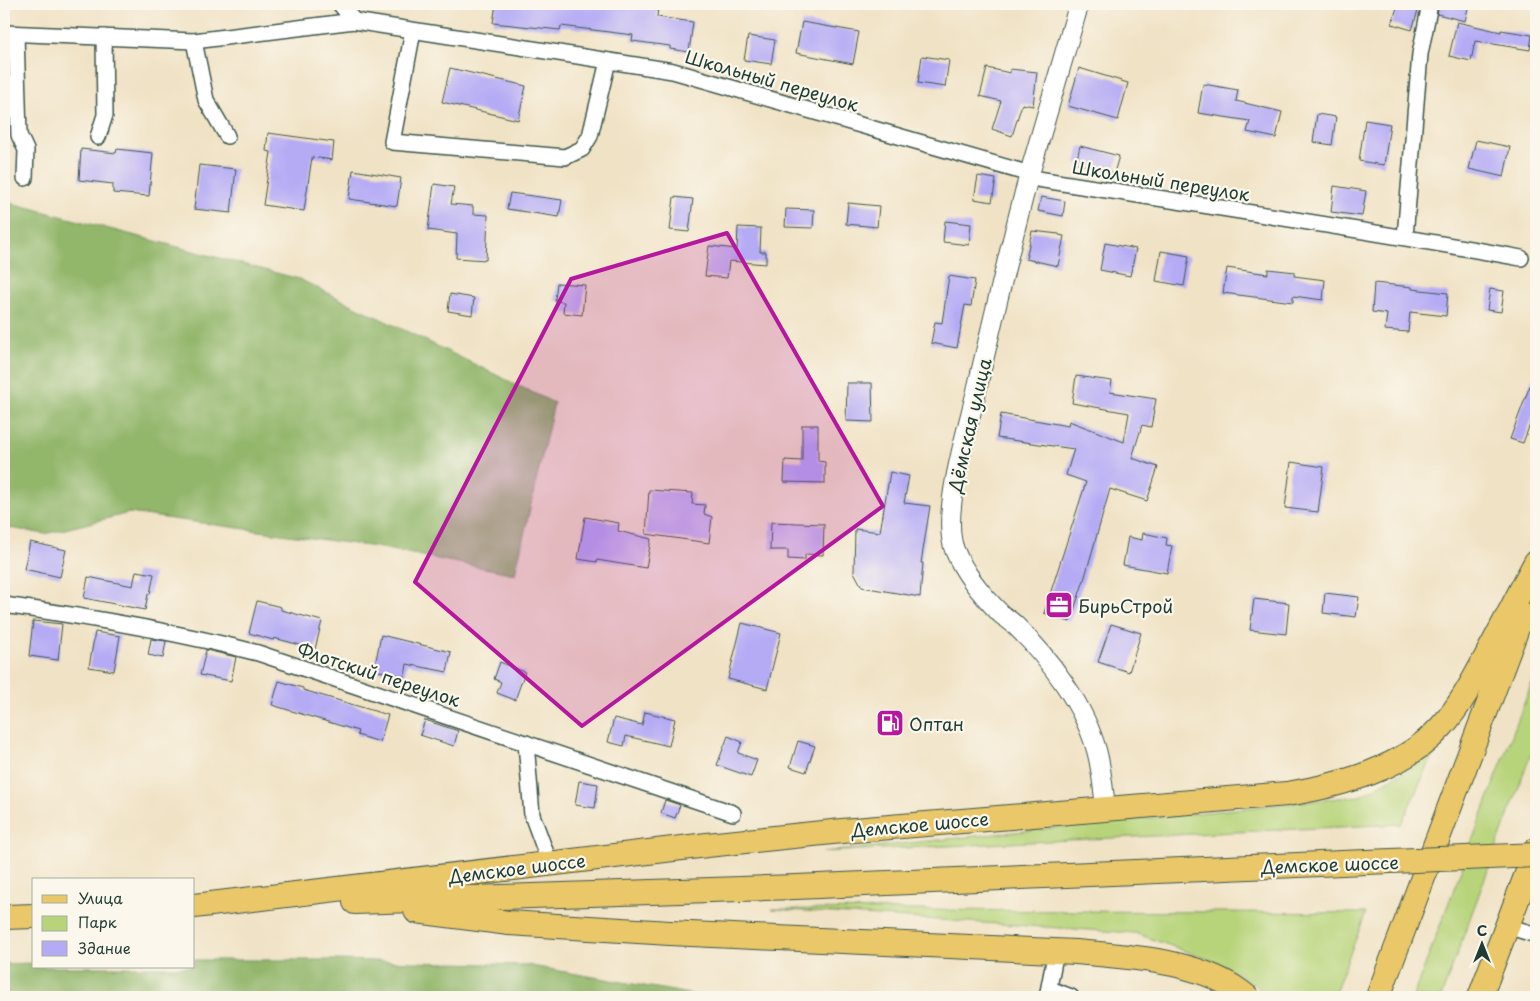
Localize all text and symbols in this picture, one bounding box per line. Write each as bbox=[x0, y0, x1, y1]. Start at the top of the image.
street label: Школьный переулок bbox=[682, 42, 862, 118]
street label: Школьный переулок bbox=[1070, 153, 1252, 207]
street label: Дёмская улица bbox=[940, 355, 998, 496]
office icon: БирьСтрой bbox=[1044, 590, 1074, 620]
place label: БирьСтрой bbox=[1078, 592, 1173, 619]
street label: Флотский переулок bbox=[294, 635, 464, 713]
fuel station icon: Оптан bbox=[875, 708, 905, 738]
place label: Оптан bbox=[909, 710, 964, 737]
street label: Демское шоссе bbox=[849, 805, 990, 844]
street label: Демское шоссе bbox=[446, 846, 587, 890]
street label: Демское шоссе bbox=[1260, 848, 1399, 880]
legend bbox=[32, 878, 195, 968]
text: Улица bbox=[78, 886, 123, 909]
text: Парк bbox=[78, 910, 117, 933]
north arrow bbox=[1458, 918, 1508, 968]
text: С bbox=[1477, 920, 1487, 941]
text: Здание bbox=[78, 936, 131, 959]

